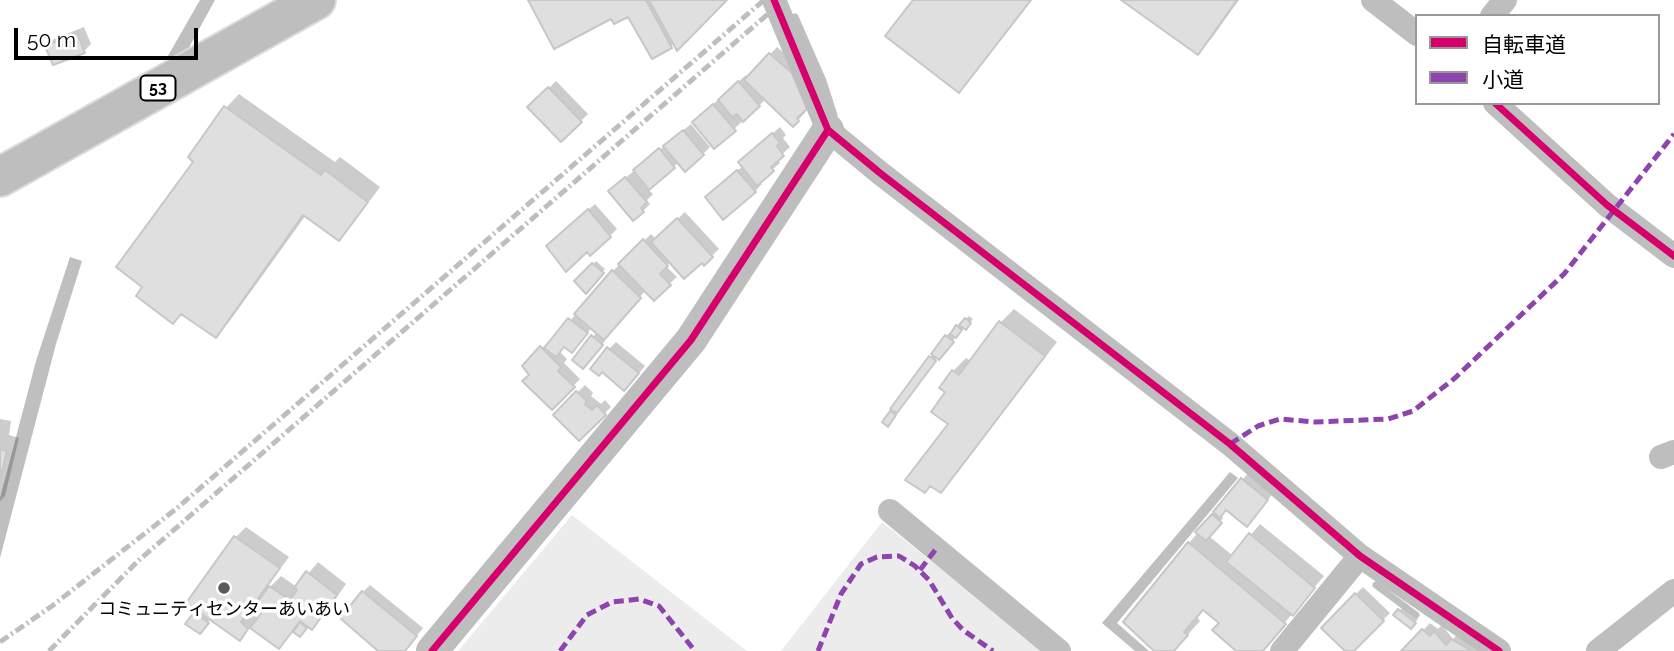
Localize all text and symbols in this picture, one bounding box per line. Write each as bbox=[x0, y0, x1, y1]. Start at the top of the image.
scale bar bbox=[18, 14, 201, 58]
legend bbox=[1415, 14, 1660, 105]
text: 50 m bbox=[27, 27, 76, 52]
text: 自転車道 bbox=[1482, 32, 1566, 57]
text: 小道 bbox=[1482, 67, 1524, 92]
road number: 53 bbox=[140, 76, 176, 100]
marker: コミュニティセンターあいあい bbox=[216, 580, 232, 596]
place label: コミュニティセンターあいあい bbox=[98, 599, 350, 621]

